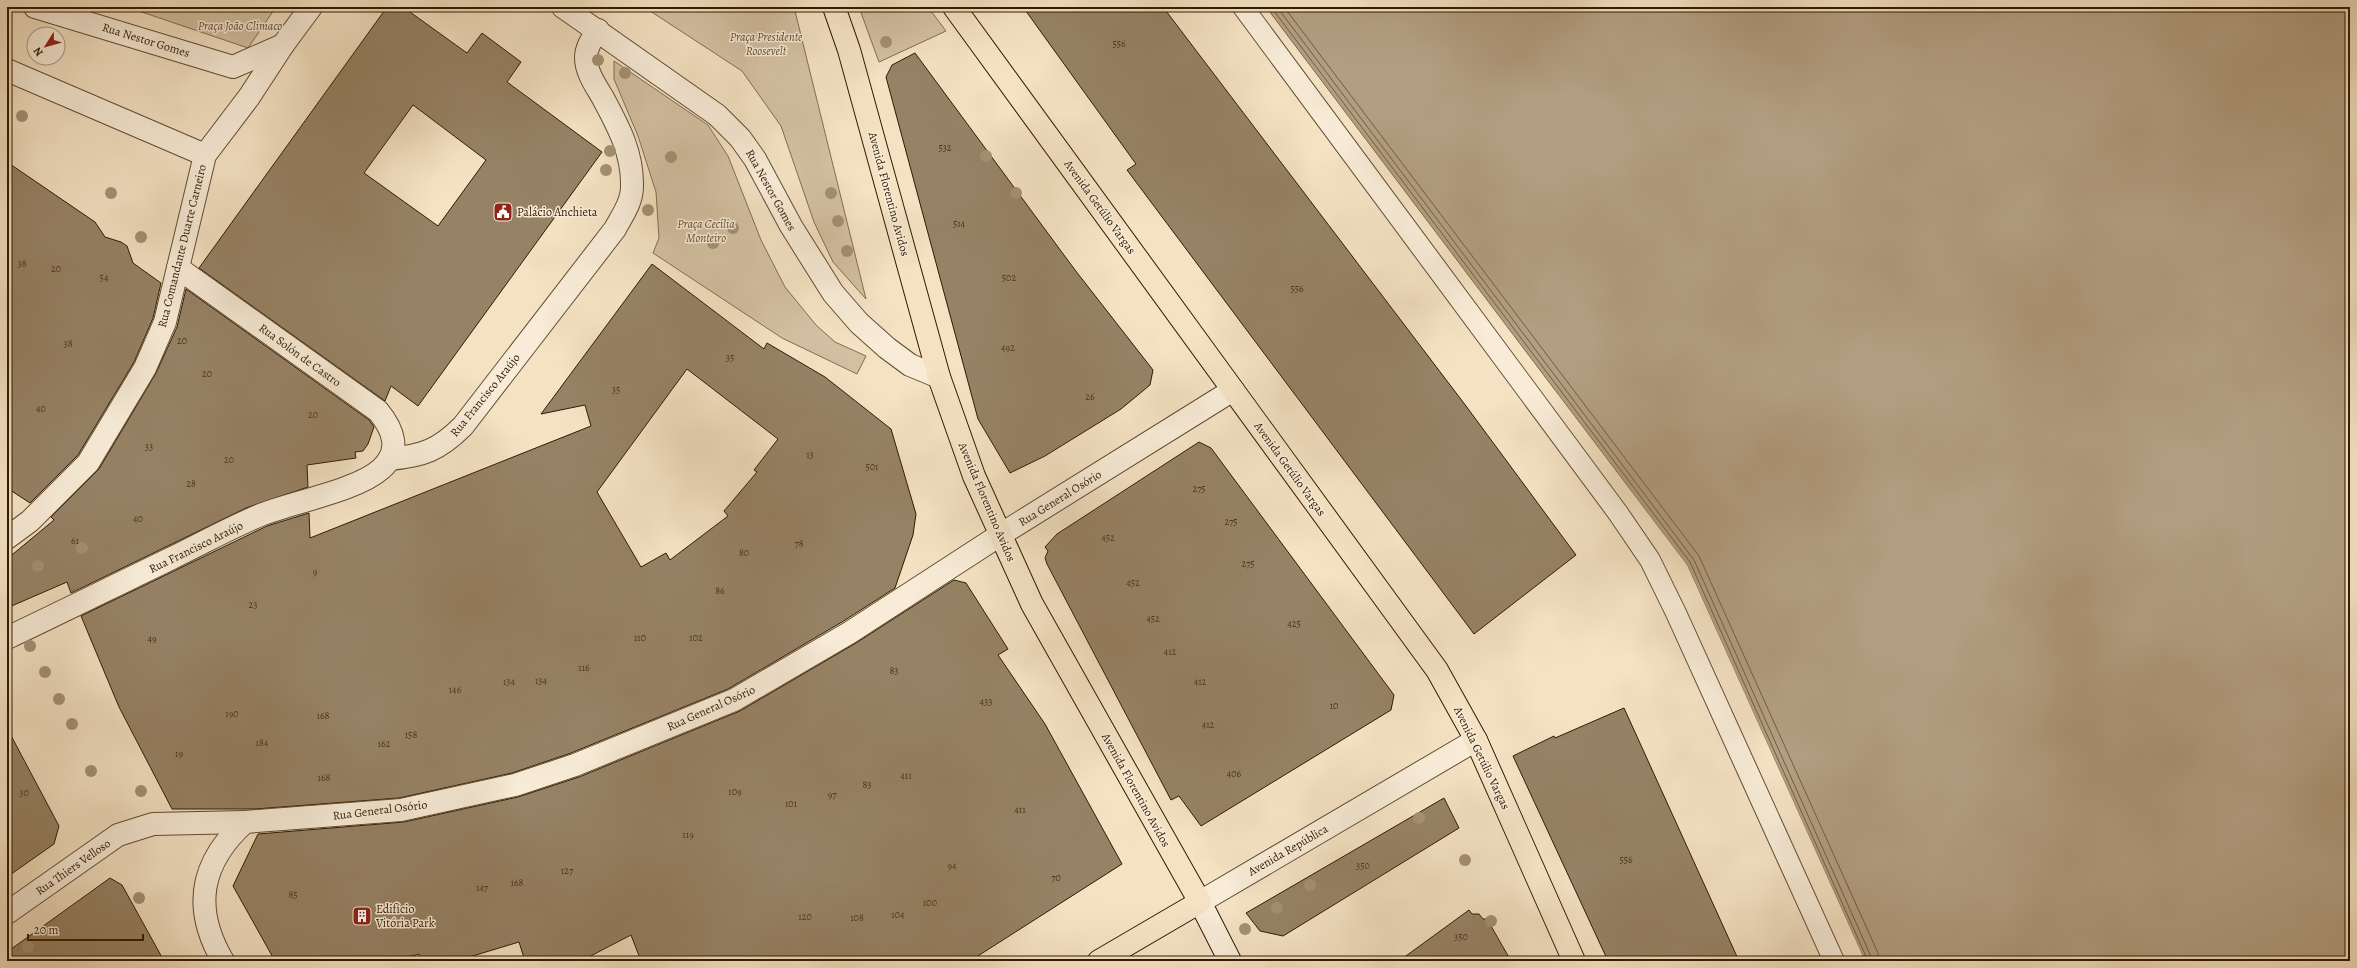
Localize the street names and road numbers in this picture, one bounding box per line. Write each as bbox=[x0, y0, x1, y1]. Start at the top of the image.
street label: Rua Nestor Gomes bbox=[100, 19, 192, 61]
street label: Avenida Florentino Avidos bbox=[864, 129, 913, 258]
street label: Rua Nestor Gomes bbox=[742, 146, 800, 234]
street label: Avenida Getúlio Vargas bbox=[1060, 156, 1140, 257]
street label: Rua Comandante Duarte Carneiro bbox=[154, 163, 210, 329]
street label: Rua Solón de Castro bbox=[256, 320, 344, 390]
street label: Rua Francisco Araújo bbox=[446, 350, 524, 440]
street label: Avenida Getúlio Vargas bbox=[1250, 418, 1330, 519]
street label: Avenida Florentino Avidos bbox=[954, 439, 1019, 564]
street label: Rua General Osório bbox=[1015, 466, 1105, 530]
street label: Rua Francisco Araújo bbox=[146, 517, 246, 577]
street label: Rua General Osório bbox=[664, 681, 758, 735]
street label: Avenida Getúlio Vargas bbox=[1450, 703, 1514, 812]
street label: Avenida Florentino Avidos bbox=[1097, 729, 1174, 850]
street label: Rua General Osório bbox=[332, 796, 428, 824]
street label: Avenida República bbox=[1244, 820, 1331, 880]
street label: Rua Thiers Velloso bbox=[32, 835, 114, 899]

